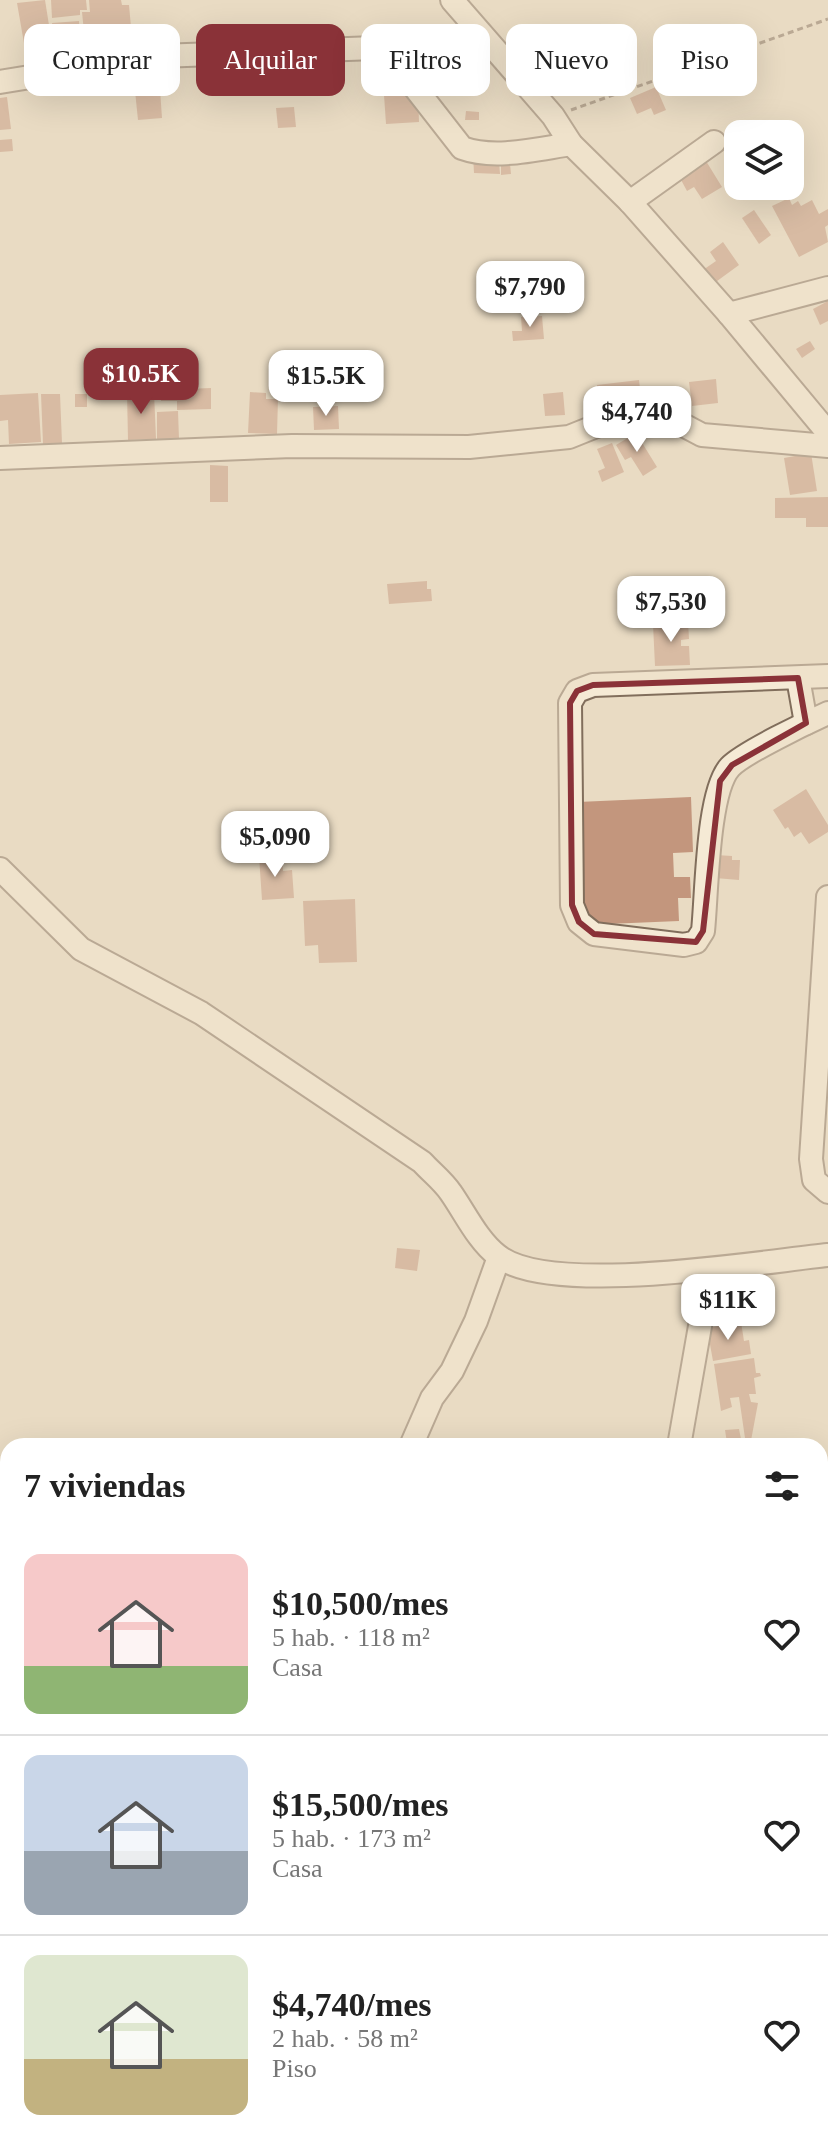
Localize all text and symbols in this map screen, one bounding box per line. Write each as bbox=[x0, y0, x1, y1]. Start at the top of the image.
chip: Comprar bbox=[24, 24, 180, 96]
chip: Alquilar bbox=[196, 24, 345, 96]
chip: Filtros bbox=[361, 24, 490, 96]
chip: Nuevo bbox=[506, 24, 637, 96]
chip: Piso bbox=[653, 24, 757, 96]
map controls bbox=[724, 120, 804, 200]
button: layers bbox=[724, 120, 804, 200]
pin: $7,790 bbox=[465, 261, 595, 329]
text: $7,790 bbox=[494, 272, 566, 301]
pin: $10.5K bbox=[76, 348, 206, 416]
pin: $15.5K bbox=[261, 350, 391, 418]
text: $10.5K bbox=[102, 359, 180, 388]
text: $15.5K bbox=[287, 361, 365, 390]
pin: $4,740 bbox=[572, 386, 702, 454]
text: $4,740 bbox=[601, 397, 673, 426]
pin: $7,530 bbox=[606, 576, 736, 644]
text: $7,530 bbox=[635, 587, 707, 616]
pin: $5,090 bbox=[210, 811, 340, 879]
text: $5,090 bbox=[239, 822, 311, 851]
pin: $11K bbox=[681, 1274, 775, 1342]
text: $11K bbox=[699, 1285, 757, 1314]
icon: filters bbox=[760, 1464, 804, 1508]
text: 7 viviendas bbox=[24, 1467, 186, 1504]
text: $10,500/mes bbox=[272, 1585, 449, 1622]
icon: home bbox=[88, 1586, 184, 1682]
icon: heart bbox=[760, 1612, 804, 1656]
text: 5 hab. · 118 m² bbox=[272, 1623, 430, 1652]
text: Casa bbox=[272, 1653, 323, 1682]
text: $15,500/mes bbox=[272, 1786, 449, 1823]
icon: home bbox=[88, 1787, 184, 1883]
icon: heart bbox=[760, 1813, 804, 1857]
text: 5 hab. · 173 m² bbox=[272, 1824, 431, 1853]
text: Casa bbox=[272, 1854, 323, 1883]
text: $4,740/mes bbox=[272, 1986, 432, 2023]
icon: home bbox=[88, 1987, 184, 2083]
icon: heart bbox=[760, 2013, 804, 2057]
text: 2 hab. · 58 m² bbox=[272, 2024, 418, 2053]
text: Piso bbox=[272, 2054, 317, 2083]

